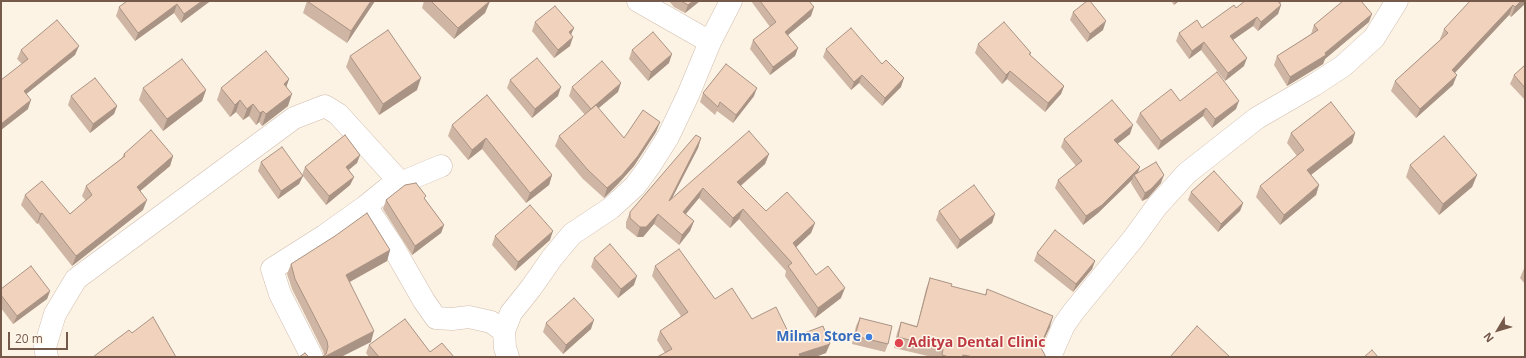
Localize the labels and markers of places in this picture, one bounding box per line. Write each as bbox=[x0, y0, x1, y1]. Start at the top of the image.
place label: Milma Store bbox=[776, 329, 861, 345]
marker: Milma Store bbox=[864, 332, 874, 342]
place label: Aditya Dental Clinic bbox=[908, 335, 1045, 351]
marker: Aditya Dental Clinic bbox=[893, 337, 905, 349]

